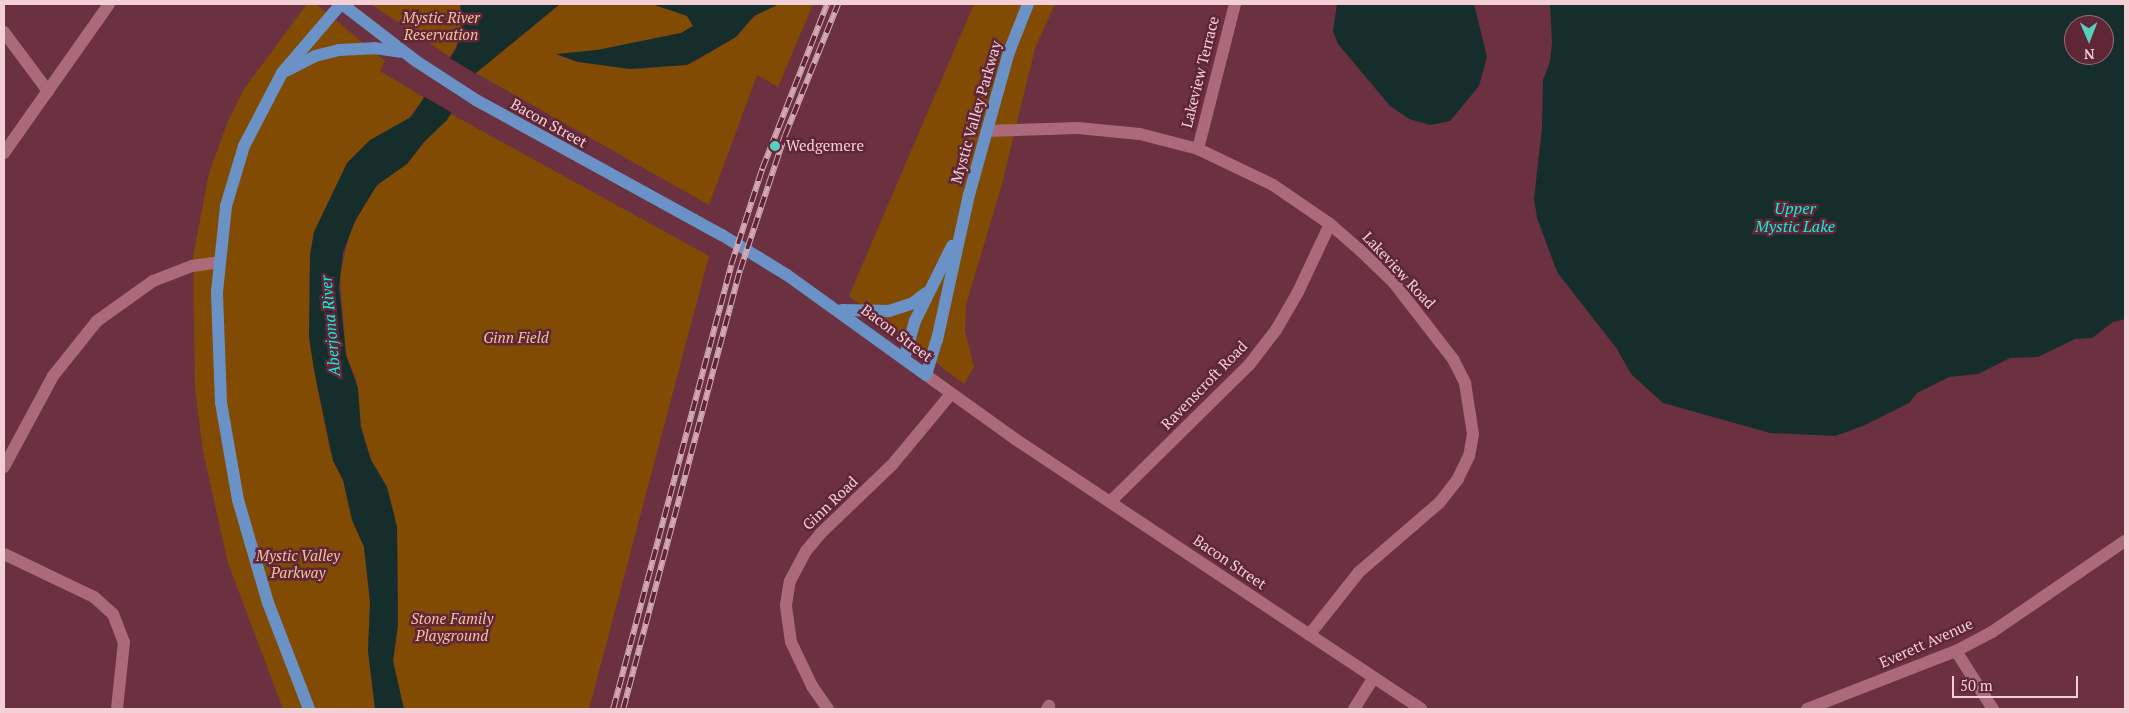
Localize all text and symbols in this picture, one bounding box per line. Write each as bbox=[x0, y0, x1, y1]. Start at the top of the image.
park label: Mystic River Reservation bbox=[402, 8, 480, 43]
street label: Lakeview Terrace bbox=[1177, 14, 1223, 130]
north arrow bbox=[2064, 15, 2114, 65]
street label: Mystic Valley Parkway bbox=[947, 38, 1005, 186]
text: N bbox=[2084, 45, 2095, 64]
street label: Bacon Street bbox=[508, 95, 590, 151]
place label: Wedgemere bbox=[786, 137, 864, 155]
marker: Wedgemere bbox=[768, 139, 782, 153]
water label: Upper Mystic Lake bbox=[1755, 198, 1835, 236]
street label: Lakeview Road bbox=[1359, 228, 1439, 312]
water label: Aberjona River bbox=[316, 275, 344, 377]
street label: Bacon Street bbox=[858, 300, 936, 366]
park label: Ginn Field bbox=[483, 329, 549, 347]
street label: Ravenscroft Road bbox=[1157, 337, 1251, 433]
street label: Ginn Road bbox=[799, 472, 861, 534]
street label: Bacon Street bbox=[1190, 531, 1270, 593]
park label: Mystic Valley Parkway bbox=[256, 546, 340, 581]
park label: Stone Family Playground bbox=[411, 609, 493, 644]
street label: Everett Avenue bbox=[1876, 614, 1976, 672]
scale bar bbox=[1954, 666, 2080, 698]
text: 50 m bbox=[1960, 675, 1993, 695]

